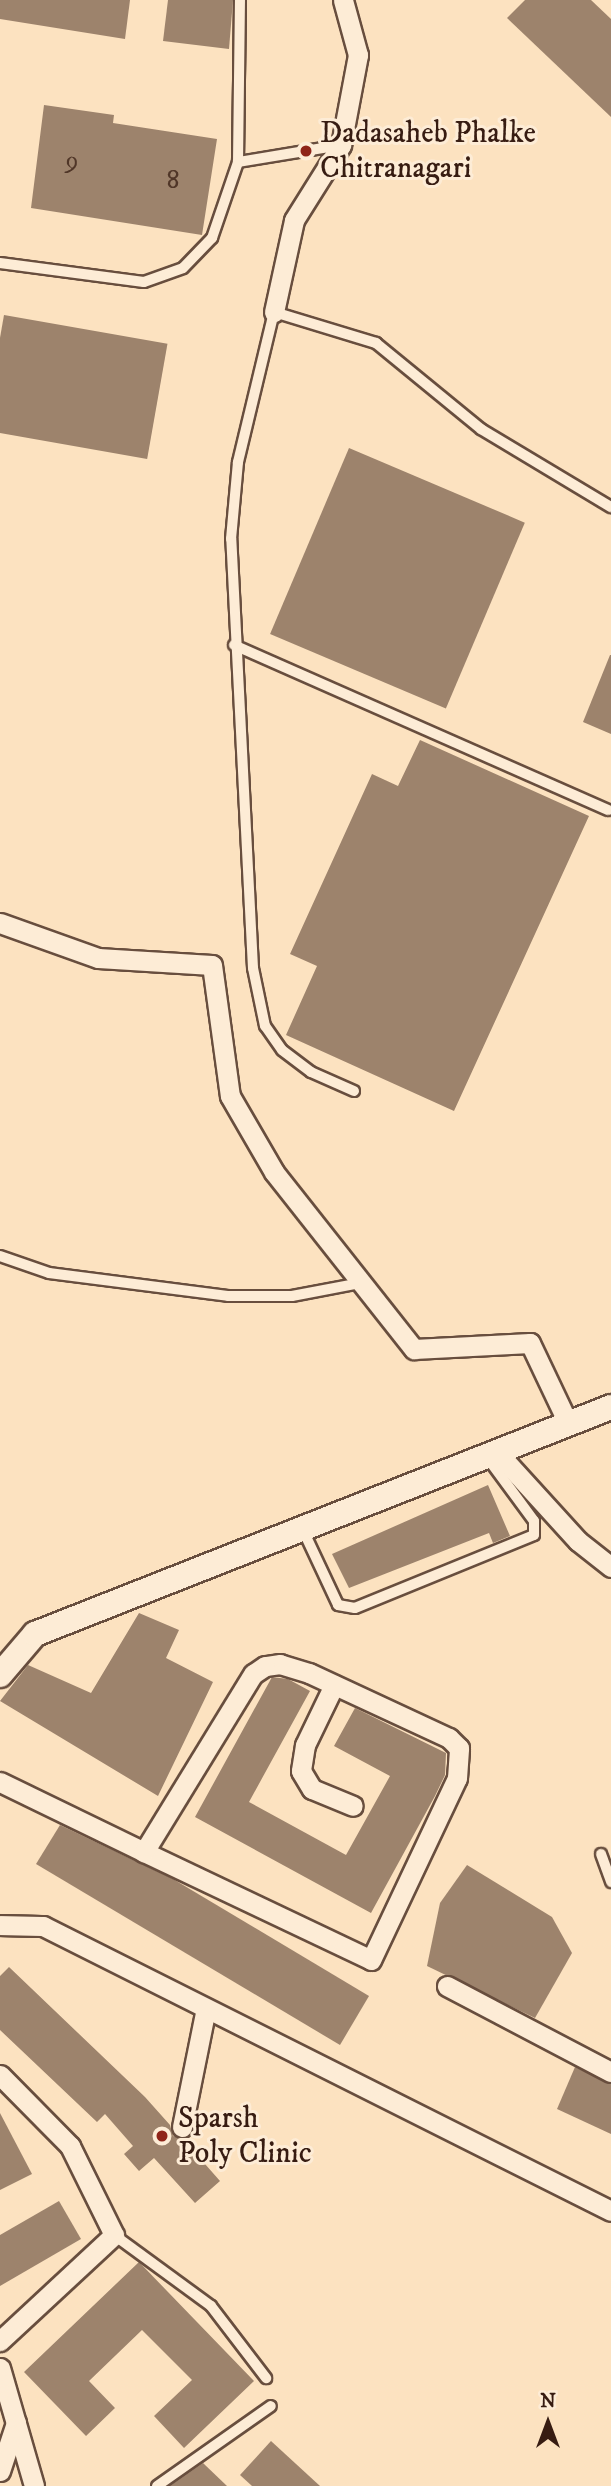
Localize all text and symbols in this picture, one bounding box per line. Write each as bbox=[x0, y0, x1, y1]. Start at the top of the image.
place label: Dadasaheb Phalke Chitranagari bbox=[320, 116, 536, 186]
marker: Dadasaheb Phalke Chitranagari bbox=[298, 143, 314, 159]
house number: 9 bbox=[66, 145, 78, 177]
house number: 8 bbox=[166, 165, 180, 197]
place label: Sparsh Poly Clinic bbox=[178, 2101, 312, 2172]
marker: Sparsh Poly Clinic bbox=[152, 2126, 172, 2146]
north arrow bbox=[513, 2388, 583, 2458]
text: N bbox=[540, 2390, 556, 2413]

